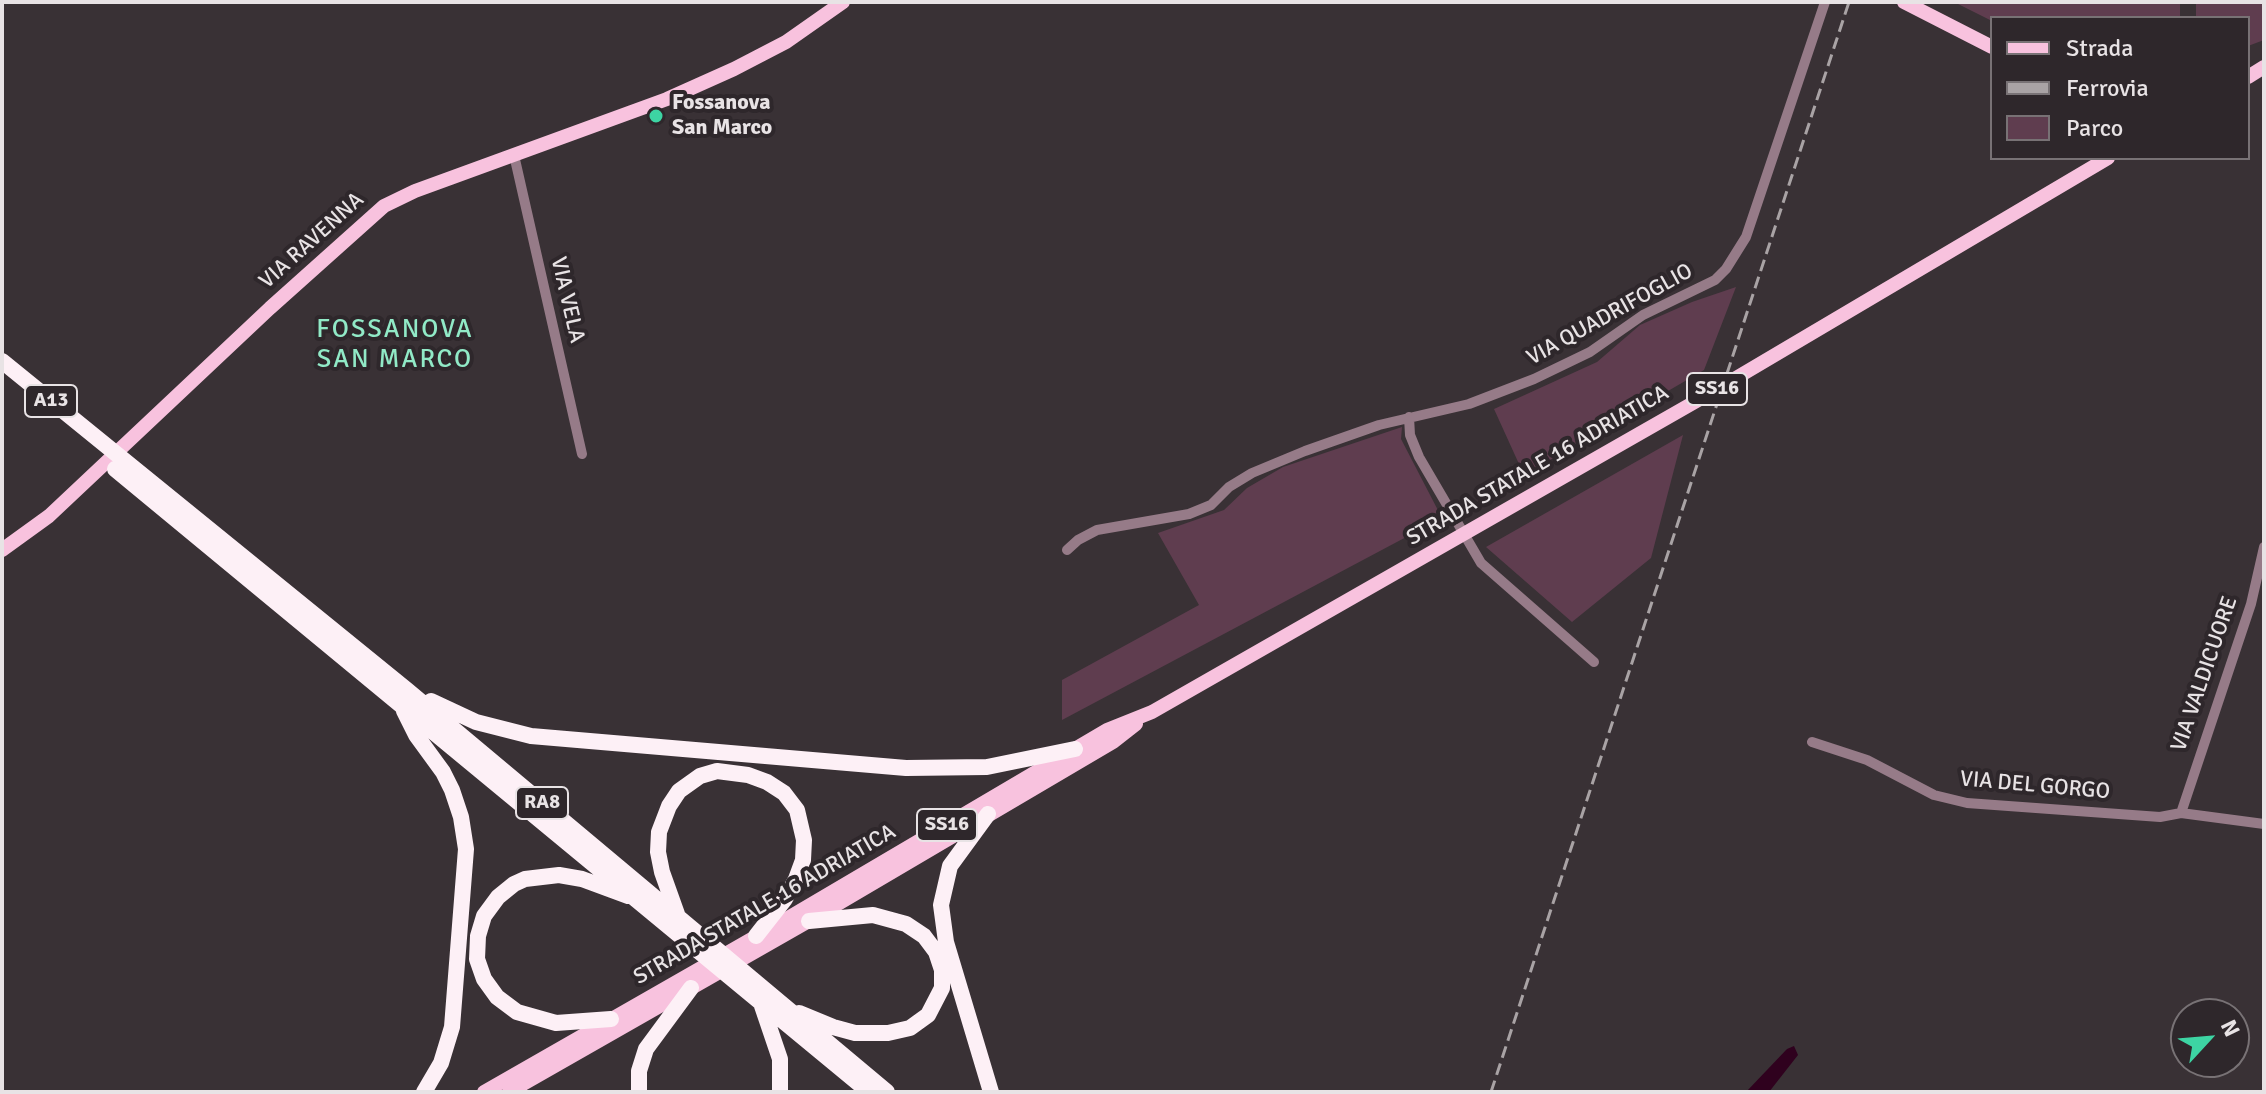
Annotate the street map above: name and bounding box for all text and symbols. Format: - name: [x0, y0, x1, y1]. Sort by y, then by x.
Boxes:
- legend: [1990, 16, 2250, 160]
- text: Strada: [2066, 33, 2133, 63]
- text: Ferrovia: [2066, 73, 2149, 103]
- place label: Fossanova San Marco: [672, 90, 772, 142]
- marker: Fossanova San Marco: [647, 107, 665, 125]
- text: Parco: [2066, 113, 2123, 143]
- street label: VIA RAVENNA: [254, 187, 370, 295]
- street label: VIA VELA: [544, 255, 590, 345]
- street label: VIA QUADRIFOGLIO: [1522, 258, 1698, 372]
- district label: FOSSANOVA SAN MARCO: [316, 314, 474, 376]
- road number: SS16: [1687, 373, 1747, 405]
- street label: STRADA STATALE 16 ADRIATICA: [1402, 380, 1674, 552]
- road number: A13: [25, 385, 77, 417]
- street label: VIA VALDICUORE: [2166, 593, 2244, 755]
- street label: VIA DEL GORGO: [1959, 766, 2111, 806]
- road number: RA8: [516, 787, 568, 819]
- road number: SS16: [917, 809, 977, 841]
- street label: STRADA STATALE 16 ADRIATICA: [629, 819, 901, 991]
- north arrow: [2170, 998, 2250, 1078]
- text: N: [2215, 1015, 2246, 1041]

